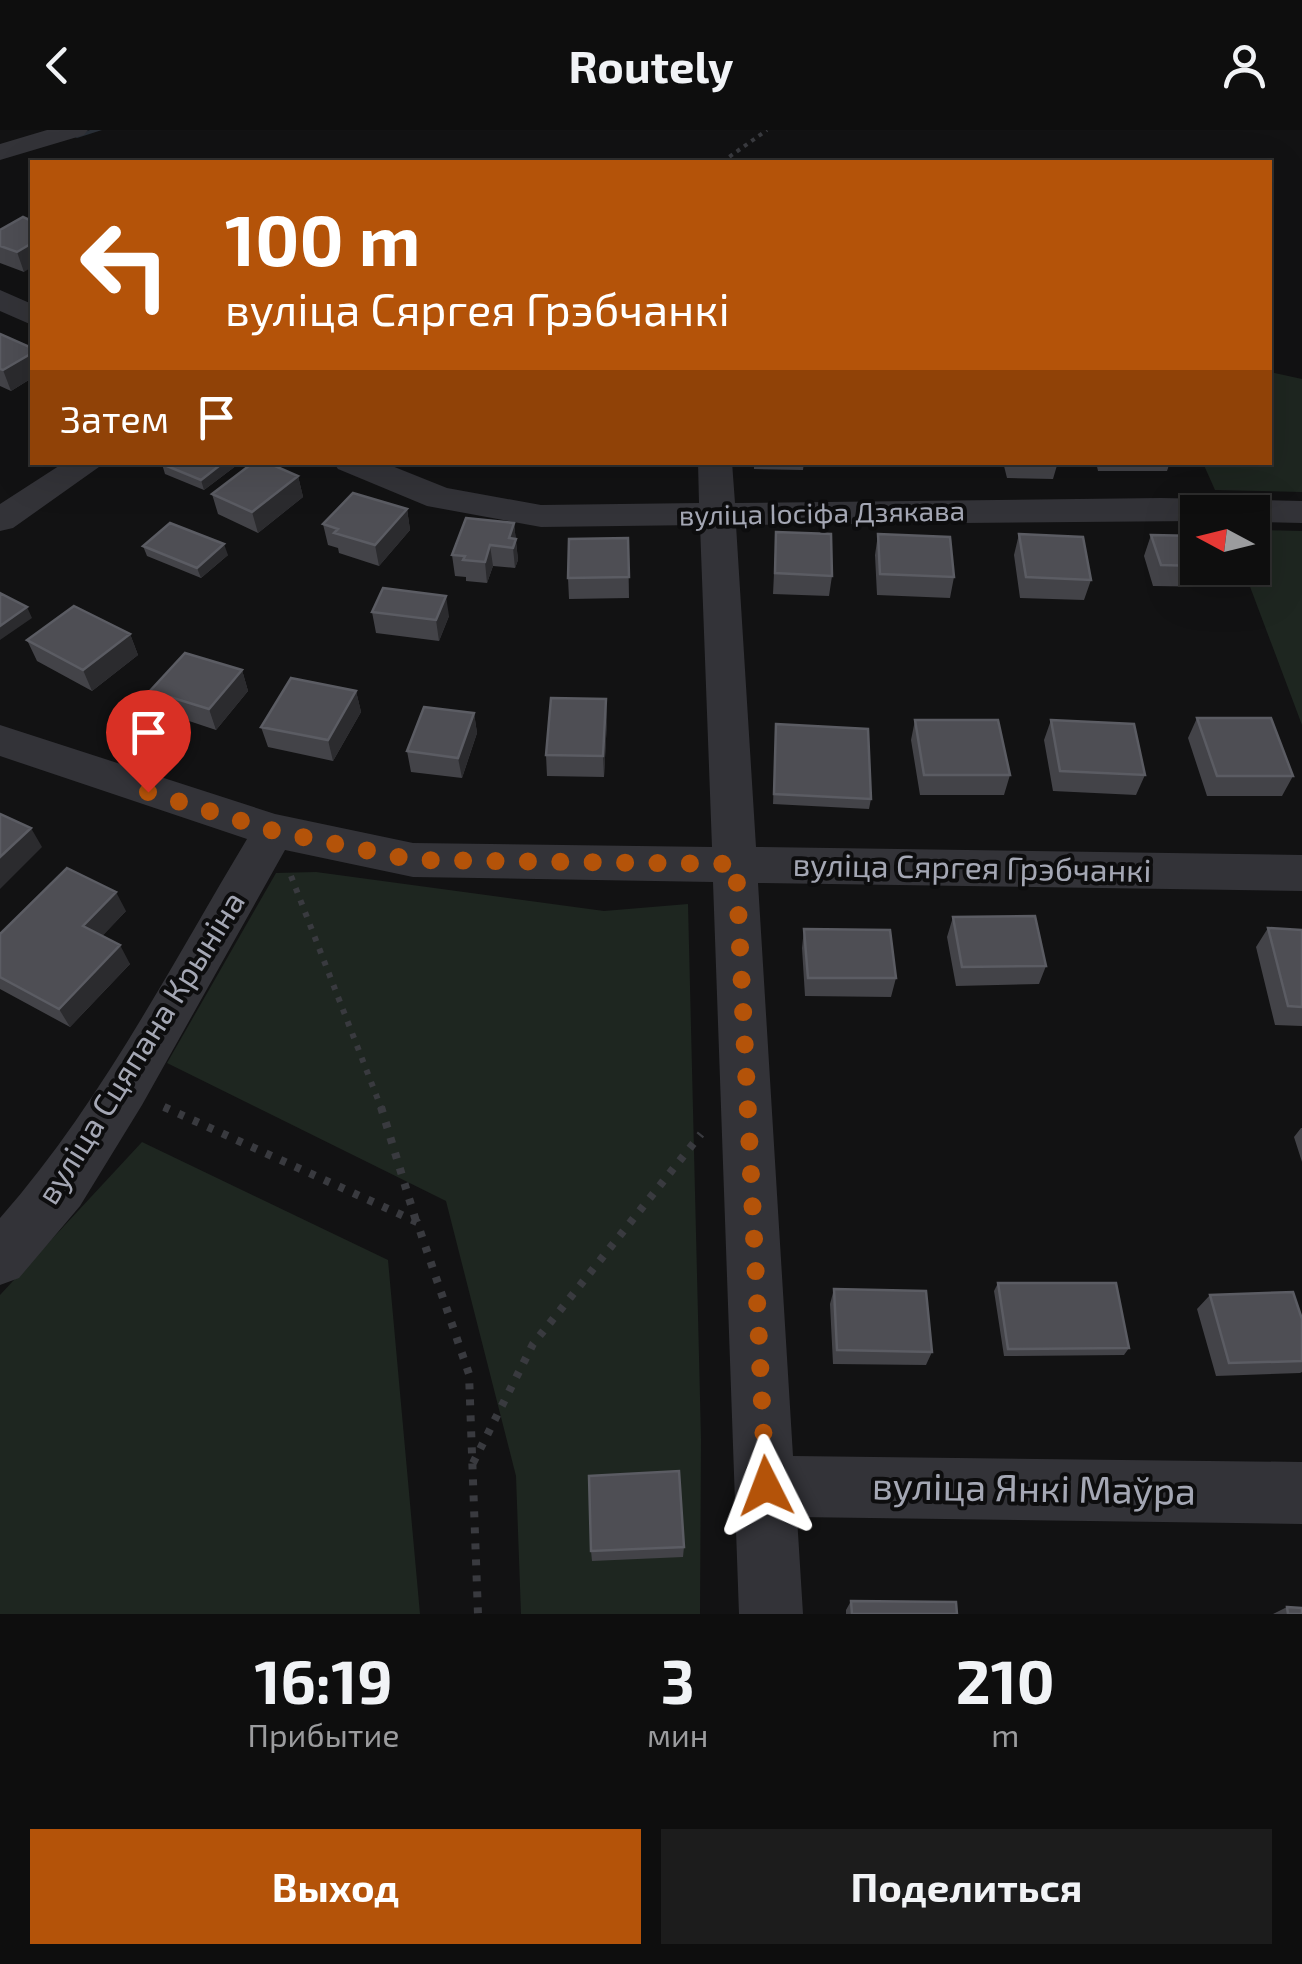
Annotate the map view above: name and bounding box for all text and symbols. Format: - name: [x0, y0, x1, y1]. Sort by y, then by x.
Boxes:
- icon: back: [30, 38, 85, 93]
- text: Routely: [568, 38, 734, 92]
- icon: person: [1217, 38, 1272, 93]
- text: 100 m: [225, 196, 420, 280]
- icon: left: [60, 200, 190, 330]
- text: вуліца Сяргея Грэбчанкі: [225, 281, 730, 335]
- icon: arrive: [189, 390, 244, 445]
- text: Затем: [60, 395, 169, 441]
- street label: вуліца Іосіфа Дзякава: [679, 493, 965, 531]
- north arrow: [1180, 495, 1270, 585]
- map controls: [1180, 495, 1270, 585]
- pin: [106, 690, 191, 793]
- icon: arrive: [121, 705, 176, 760]
- street label: вуліца Сяргея Грэбчанкі: [792, 844, 1152, 889]
- street label: вуліца Сцяпана Крыніна: [27, 884, 252, 1211]
- position arrow: [714, 1434, 818, 1538]
- street label: вуліца Янкі Маўра: [872, 1461, 1196, 1513]
- text: 16:19: [254, 1644, 393, 1716]
- text: 3: [661, 1644, 695, 1716]
- text: 210: [956, 1644, 1055, 1716]
- text: Прибытие: [247, 1715, 400, 1753]
- text: мин: [647, 1715, 708, 1753]
- text: m: [991, 1715, 1019, 1753]
- button: Выход: [30, 1829, 641, 1944]
- button: Поделиться: [661, 1829, 1272, 1944]

